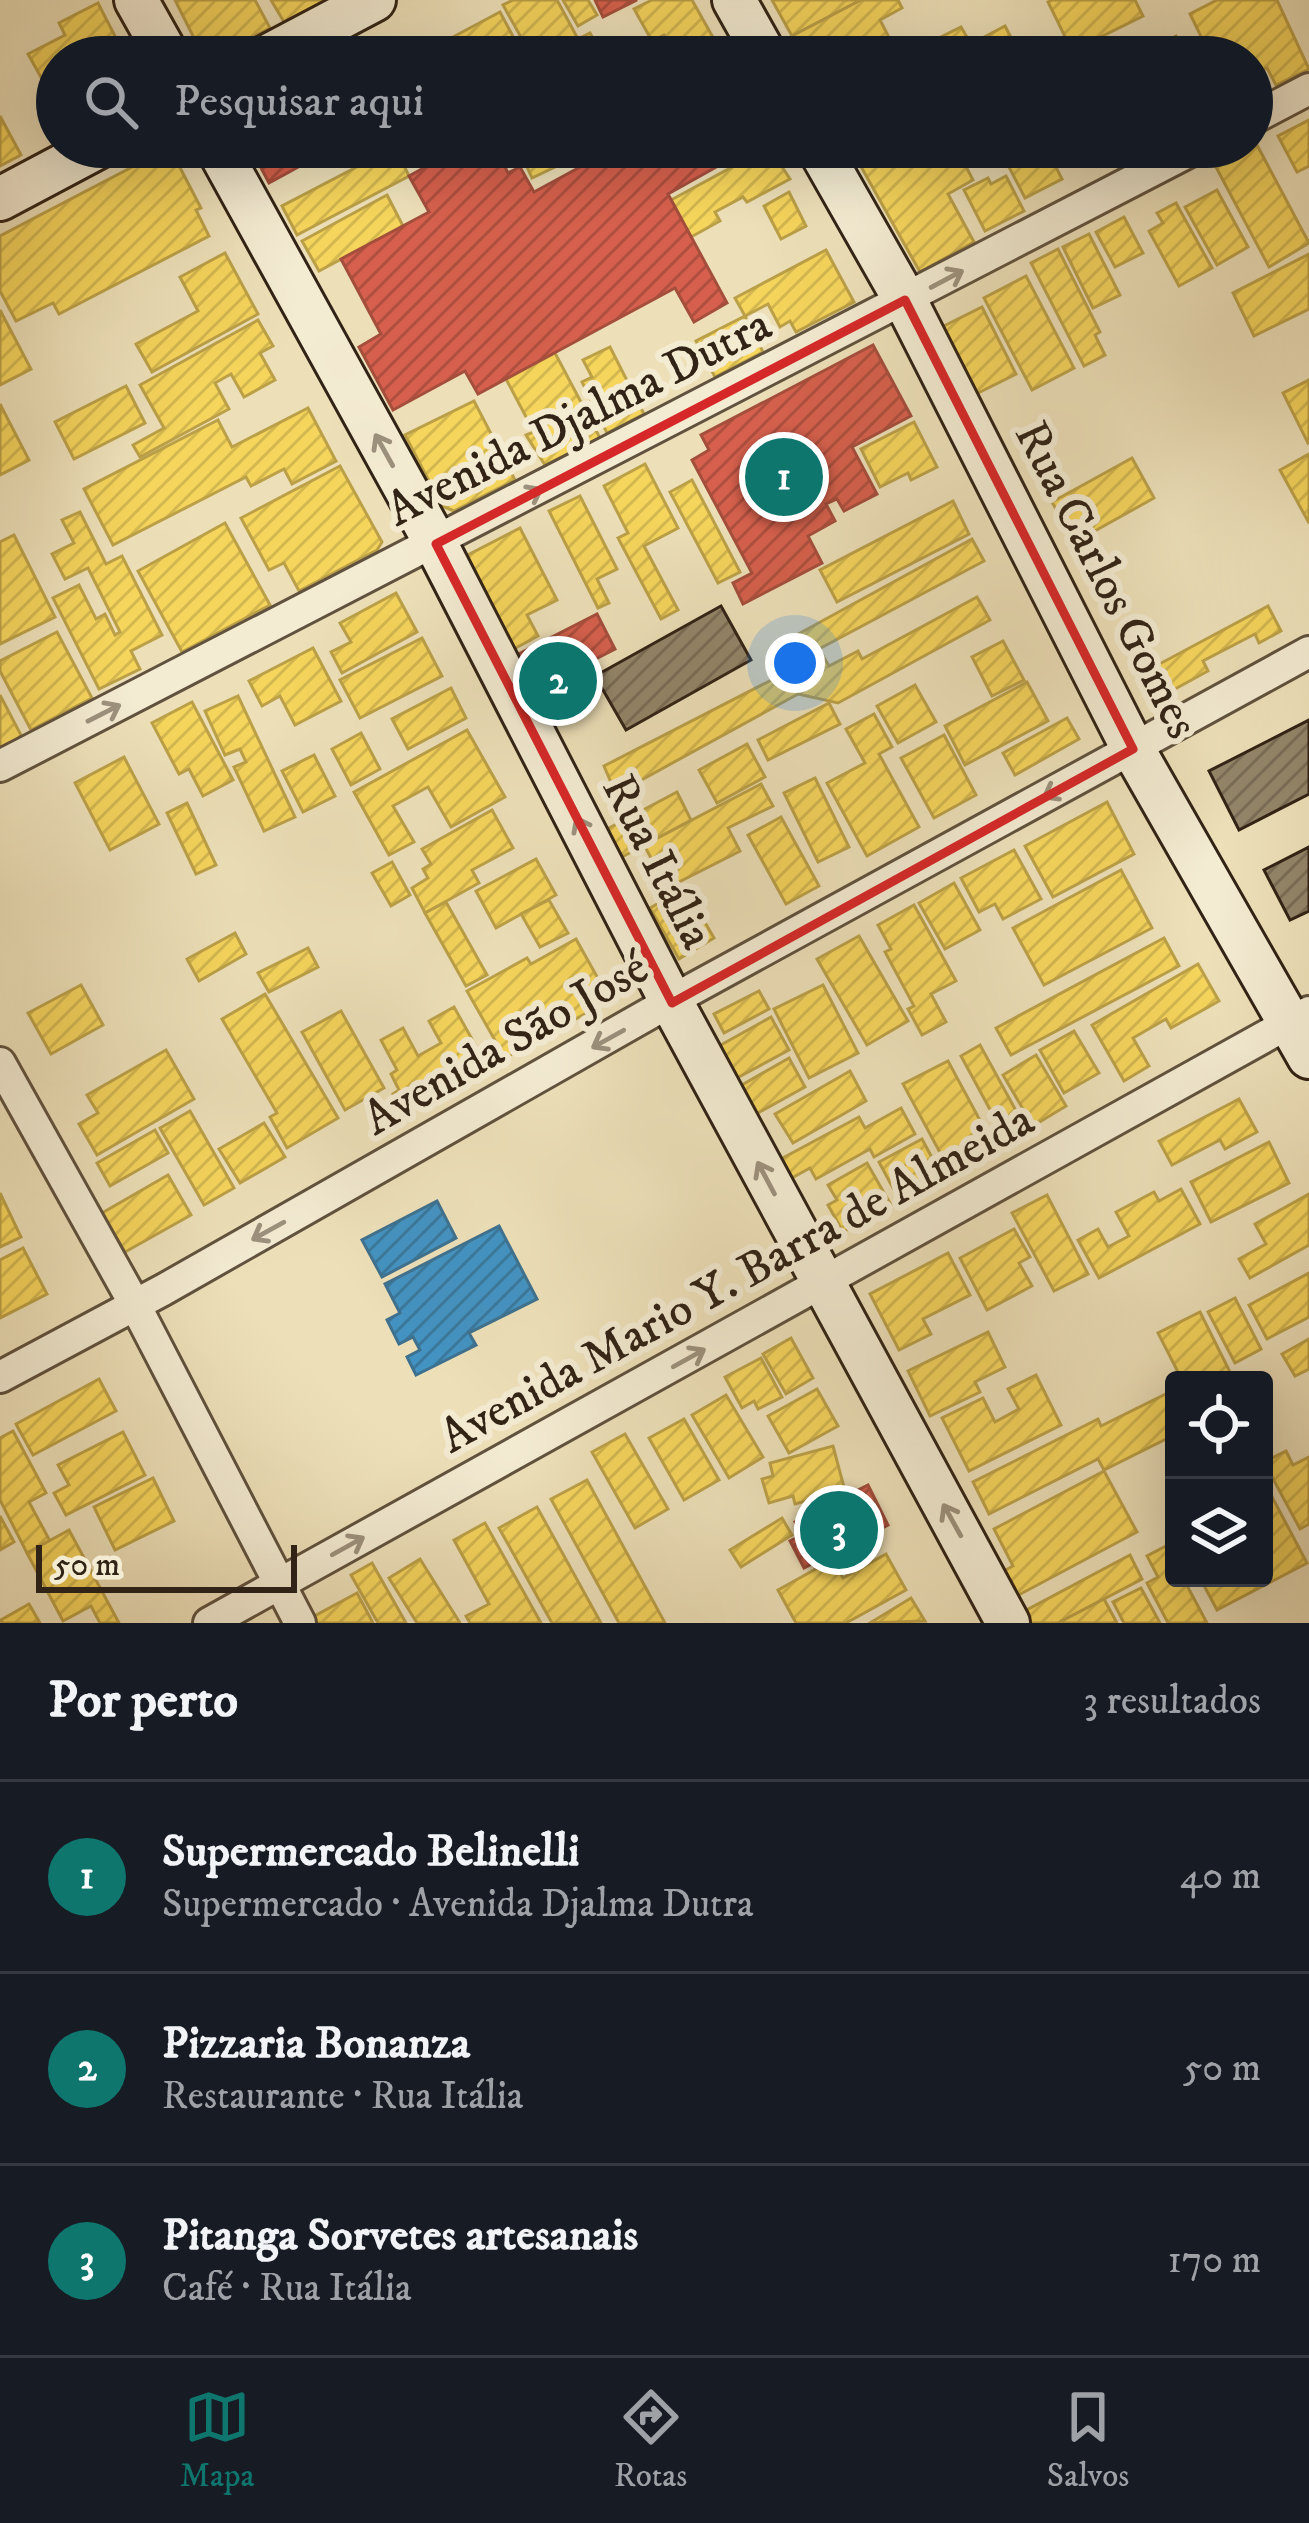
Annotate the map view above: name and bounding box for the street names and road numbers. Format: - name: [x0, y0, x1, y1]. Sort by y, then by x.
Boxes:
- street label: Avenida Djalma Dutra: [376, 295, 782, 541]
- street label: Rua Carlos Gomes: [1000, 411, 1212, 749]
- street label: Rua Itália: [588, 765, 727, 960]
- street label: Avenida São José: [353, 938, 659, 1150]
- street label: Avenida Mario Y. Barra de Almeida: [429, 1090, 1045, 1468]

